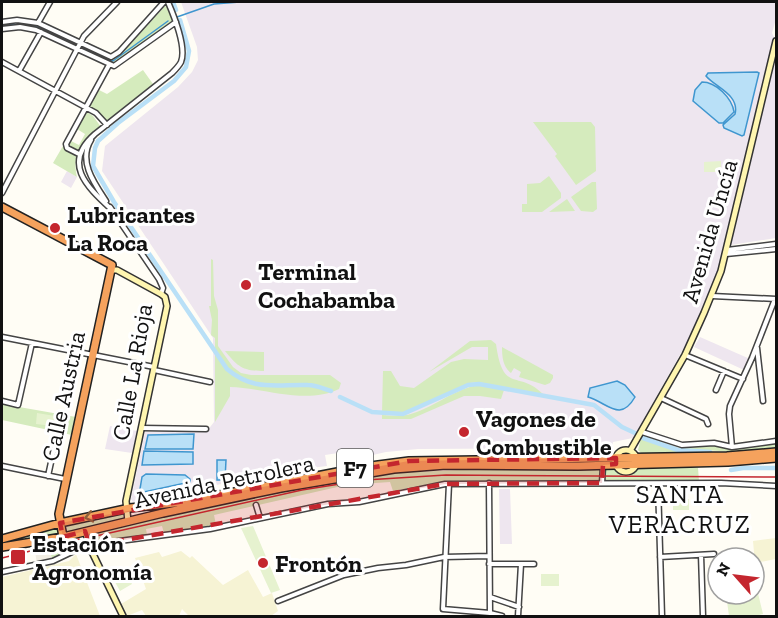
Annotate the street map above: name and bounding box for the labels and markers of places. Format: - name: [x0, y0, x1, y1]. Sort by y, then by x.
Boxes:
- place label: Lubricantes La Roca: [67, 200, 195, 257]
- marker: Lubricantes La Roca: [48, 221, 62, 235]
- place label: Terminal Cochabamba: [258, 257, 395, 314]
- marker: Terminal Cochabamba: [239, 278, 253, 292]
- place label: Vagones de Combustible: [476, 404, 612, 461]
- marker: Vagones de Combustible: [457, 425, 471, 439]
- place label: Estación Agronomía: [32, 529, 152, 586]
- marker: Estación Agronomía: [9, 548, 27, 566]
- place label: Frontón: [275, 549, 362, 578]
- marker: Frontón: [256, 556, 270, 570]

